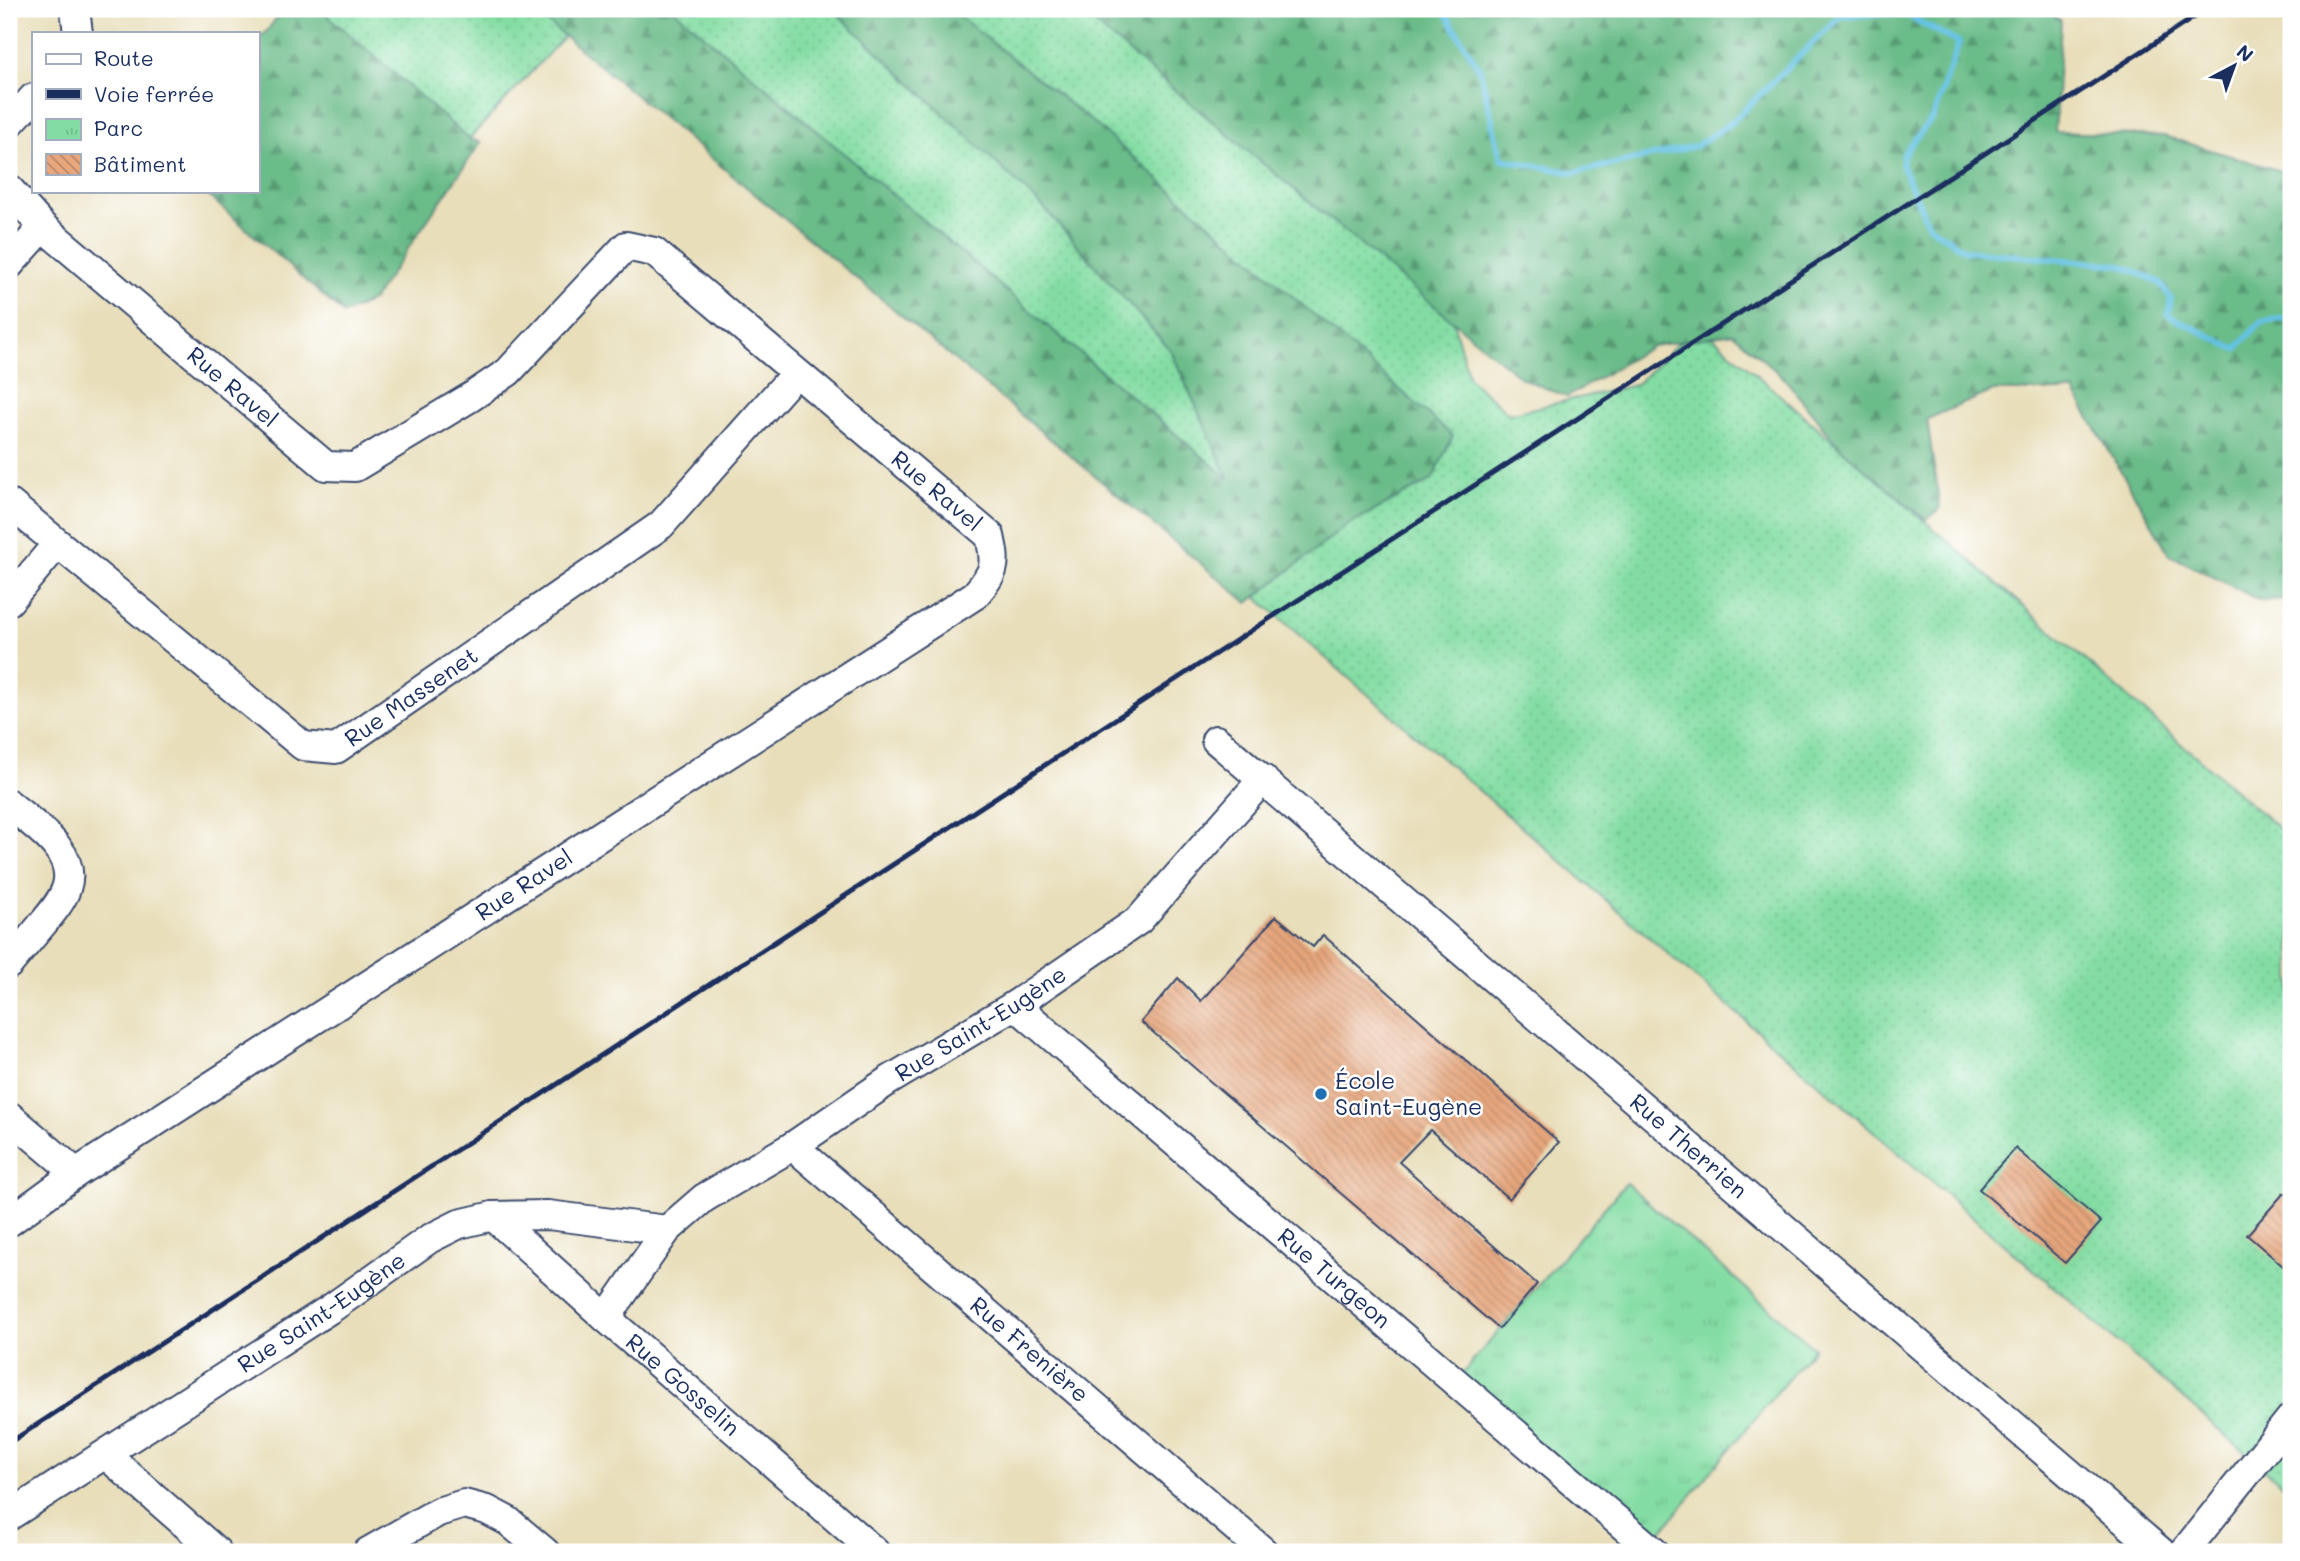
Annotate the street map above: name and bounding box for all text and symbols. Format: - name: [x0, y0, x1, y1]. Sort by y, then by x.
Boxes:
- legend: [32, 32, 259, 192]
- north arrow: [2198, 32, 2268, 102]
- text: N: [2232, 39, 2259, 67]
- text: Route: [94, 44, 154, 71]
- text: Voie ferrée: [94, 80, 214, 107]
- text: Parc: [94, 114, 143, 141]
- text: Bâtiment: [94, 150, 186, 177]
- street label: Rue Ravel: [181, 339, 285, 433]
- street label: Rue Ravel: [886, 443, 989, 537]
- street label: Rue Massenet: [338, 640, 483, 753]
- street label: Rue Ravel: [469, 842, 578, 927]
- street label: Rue Saint-Eugène: [889, 958, 1072, 1088]
- place label: École Saint-Eugène: [1335, 1065, 1482, 1121]
- marker: École Saint-Eugène: [1313, 1086, 1329, 1102]
- street label: Rue Therrien: [1624, 1086, 1754, 1204]
- street label: Rue Turgeon: [1272, 1220, 1398, 1334]
- street label: Rue Saint-Eugène: [231, 1244, 411, 1379]
- street label: Rue Frenière: [964, 1289, 1096, 1408]
- street label: Rue Gosselin: [620, 1326, 747, 1442]

